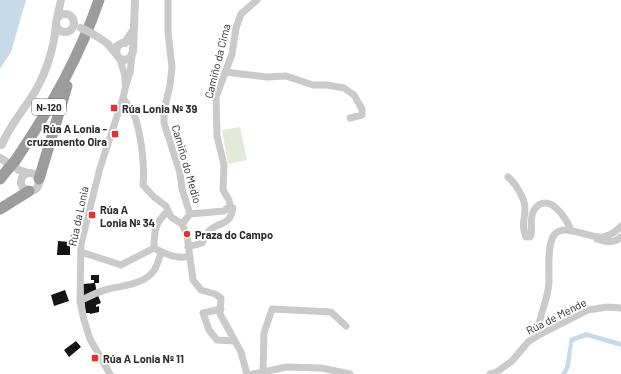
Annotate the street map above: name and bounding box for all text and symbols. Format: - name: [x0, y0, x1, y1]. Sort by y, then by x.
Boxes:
- street label: Camiño da Cima: [201, 22, 233, 100]
- road number: N-120: [32, 99, 66, 115]
- place label: Rúa Lonia Nº 39: [122, 102, 197, 115]
- marker: Rúa Lonia Nº 39: [109, 103, 119, 113]
- place label: Rúa A Lonia - cruzamento Oira: [27, 122, 107, 148]
- street label: Camiño do Medio: [170, 123, 204, 205]
- marker: Rúa A Lonia - cruzamento Oira: [110, 129, 120, 139]
- street label: Rúa da Lonia: [65, 185, 91, 247]
- place label: Rúa A Lonia Nº 34: [100, 203, 156, 229]
- marker: Rúa A Lonia Nº 34: [87, 210, 97, 220]
- place label: Praza do Campo: [195, 228, 273, 241]
- marker: Praza do Campo: [182, 229, 192, 239]
- street label: Rúa de Mende: [524, 295, 588, 337]
- place label: Rúa A Lonia Nº 11: [103, 352, 184, 365]
- marker: Rúa A Lonia Nº 11: [90, 353, 100, 363]

